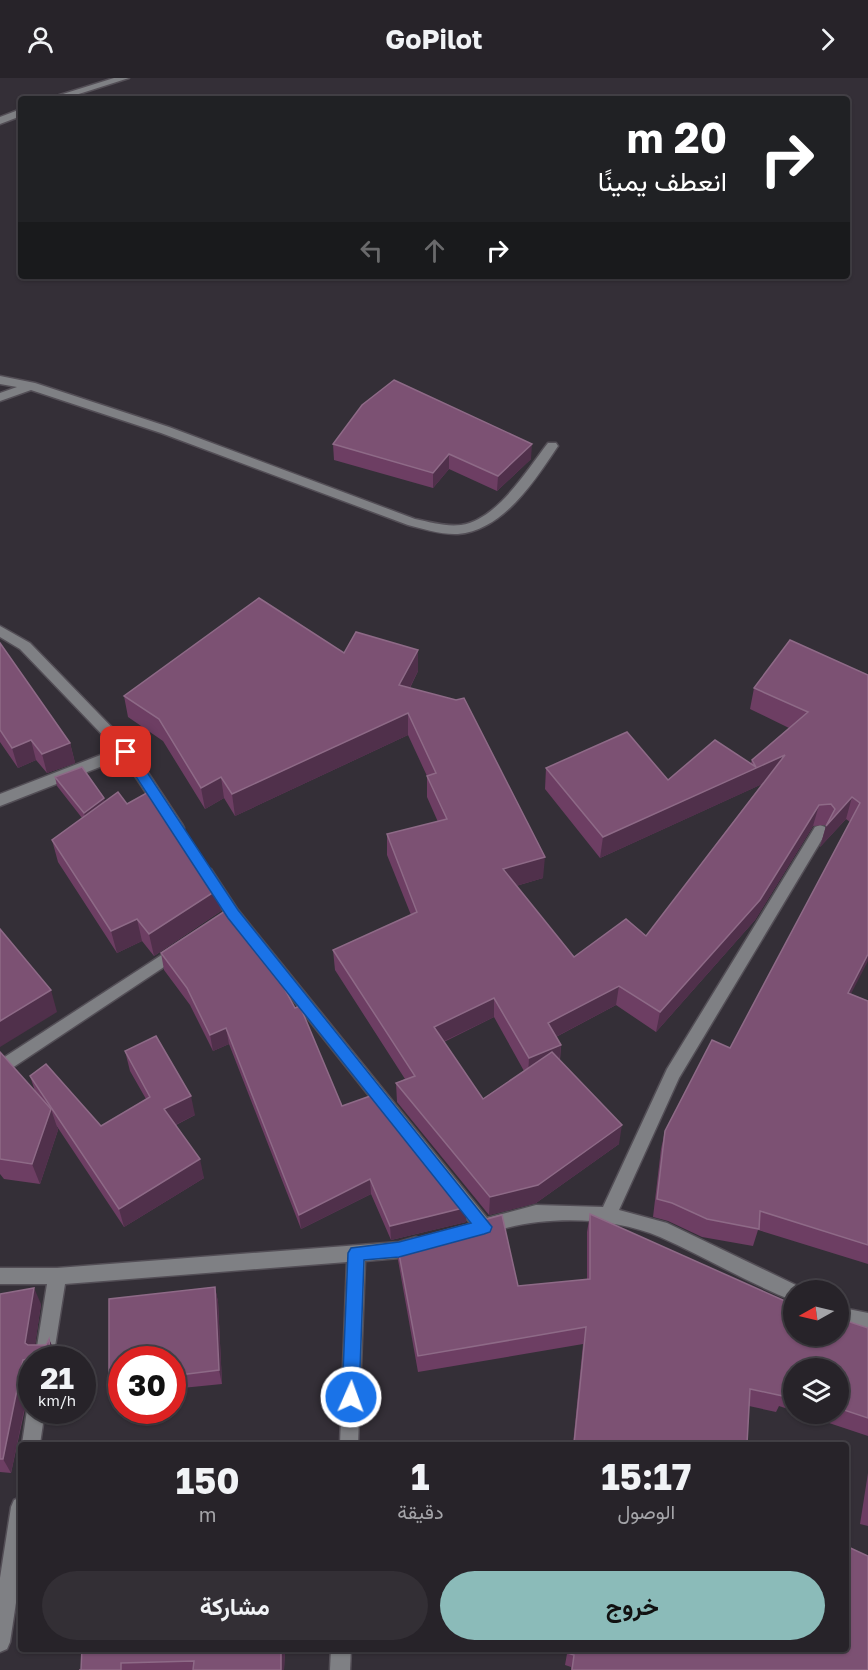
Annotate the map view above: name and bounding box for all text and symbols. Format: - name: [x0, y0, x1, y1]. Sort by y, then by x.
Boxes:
- icon: person: [24, 23, 57, 56]
- text: GoPilot: [385, 23, 483, 55]
- icon: forward: [811, 23, 844, 56]
- text: 20 m: [627, 112, 727, 162]
- icon: right: [748, 120, 826, 198]
- text: انعطف يمينًا: [598, 165, 727, 197]
- icon: left: [355, 234, 388, 267]
- icon: ahead: [418, 234, 451, 267]
- icon: right: [481, 234, 514, 267]
- pin: [100, 726, 151, 777]
- icon: arrive: [109, 735, 142, 768]
- north arrow: [783, 1280, 849, 1346]
- map controls: [783, 1280, 849, 1424]
- speed limit sign: 30: [108, 1346, 186, 1424]
- button: layers: [783, 1358, 849, 1424]
- text: 21: [40, 1360, 74, 1396]
- position arrow: [319, 1365, 383, 1429]
- text: km/h: [38, 1391, 76, 1409]
- text: 1: [411, 1455, 430, 1498]
- text: 15:17: [601, 1455, 691, 1498]
- text: 150: [176, 1459, 240, 1502]
- text: دقيقة: [397, 1499, 444, 1523]
- text: الوصول: [617, 1499, 675, 1523]
- text: m: [199, 1502, 216, 1526]
- button: مشاركة: [42, 1571, 428, 1640]
- button: خروج: [440, 1571, 825, 1640]

